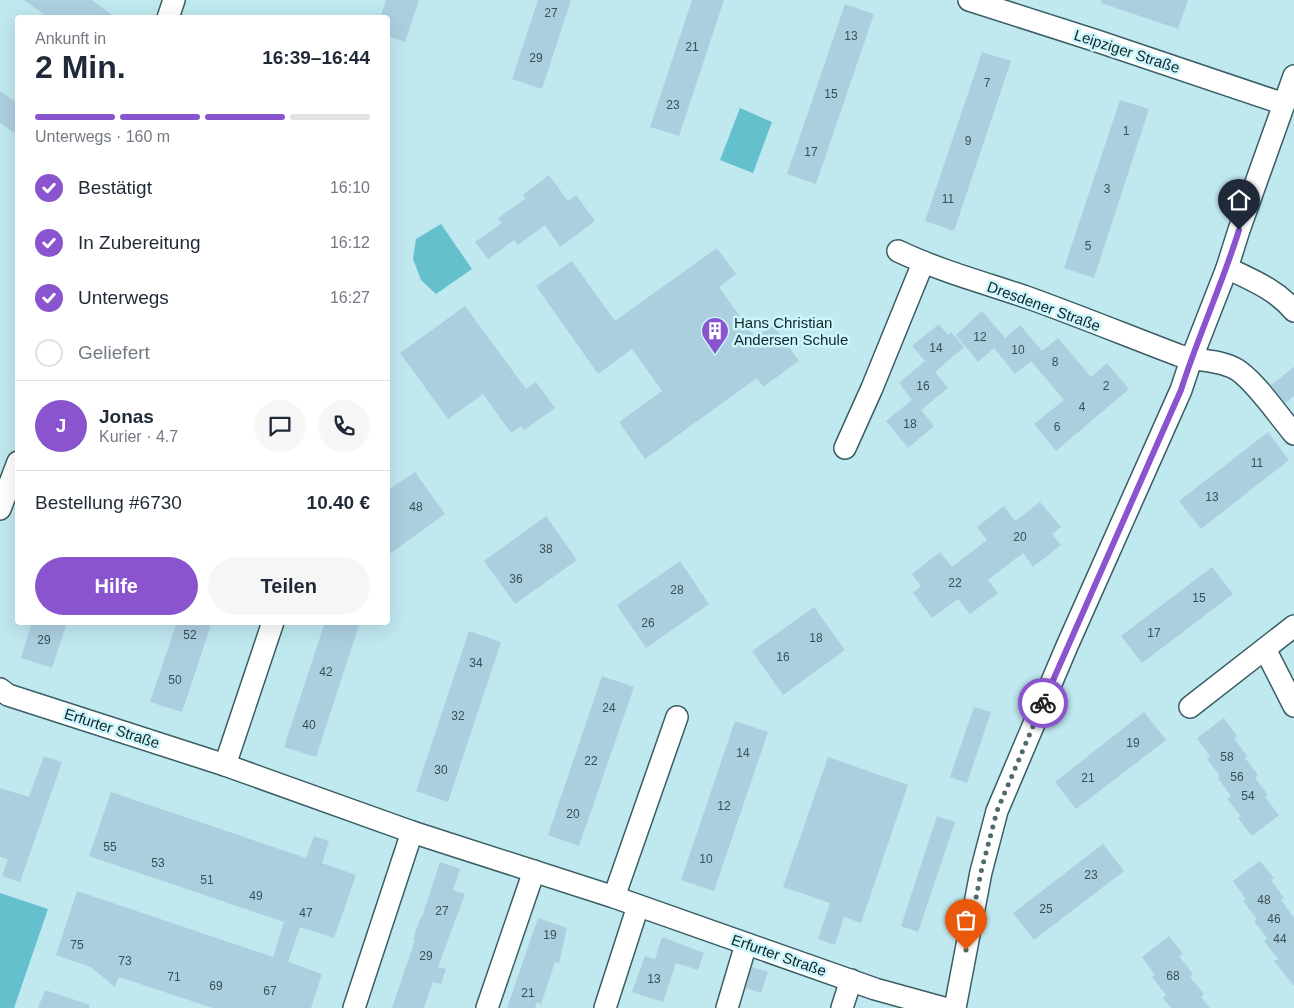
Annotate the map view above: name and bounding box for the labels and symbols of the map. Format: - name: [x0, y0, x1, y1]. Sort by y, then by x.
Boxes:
- house number: 27: [544, 6, 558, 20]
- street label: Leipziger Straße: [1072, 26, 1182, 76]
- house number: 13: [844, 29, 858, 43]
- house number: 21: [685, 40, 699, 54]
- house number: 29: [529, 51, 543, 65]
- house number: 7: [984, 76, 991, 90]
- house number: 15: [824, 87, 838, 101]
- house number: 23: [666, 98, 680, 112]
- house number: 1: [1123, 124, 1130, 138]
- house number: 9: [965, 134, 972, 148]
- house number: 17: [804, 145, 818, 159]
- pin: [1218, 179, 1260, 230]
- house number: 3: [1104, 182, 1111, 196]
- house number: 11: [942, 192, 955, 206]
- house number: 5: [1085, 239, 1092, 253]
- street label: Dresdener Straße: [985, 278, 1103, 334]
- place label: Hans Christian Andersen Schule: [734, 314, 848, 348]
- building icon: Hans Christian Andersen Schule: [700, 316, 730, 355]
- house number: 12: [973, 330, 987, 344]
- house number: 14: [929, 341, 943, 355]
- house number: 10: [1011, 343, 1025, 357]
- house number: 8: [1052, 355, 1059, 369]
- house number: 16: [916, 379, 930, 393]
- house number: 2: [1103, 379, 1110, 393]
- house number: 4: [1079, 400, 1086, 414]
- house number: 18: [903, 417, 917, 431]
- house number: 6: [1054, 420, 1061, 434]
- house number: 11: [1251, 456, 1264, 470]
- house number: 13: [1205, 490, 1219, 504]
- house number: 48: [409, 500, 423, 514]
- house number: 20: [1013, 530, 1027, 544]
- house number: 38: [539, 542, 553, 556]
- house number: 36: [509, 572, 523, 586]
- house number: 22: [948, 576, 962, 590]
- house number: 28: [670, 583, 684, 597]
- house number: 15: [1192, 591, 1206, 605]
- house number: 26: [641, 616, 655, 630]
- house number: 17: [1147, 626, 1161, 640]
- house number: 52: [183, 628, 197, 642]
- house number: 18: [809, 631, 823, 645]
- house number: 29: [37, 633, 51, 647]
- house number: 16: [776, 650, 790, 664]
- house number: 34: [469, 656, 483, 670]
- house number: 42: [319, 665, 333, 679]
- house number: 50: [168, 673, 182, 687]
- courier: [1018, 678, 1068, 728]
- house number: 24: [602, 701, 616, 715]
- street label: Erfurter Straße: [62, 705, 162, 751]
- house number: 32: [451, 709, 465, 723]
- house number: 40: [302, 718, 316, 732]
- house number: 19: [1126, 736, 1140, 750]
- house number: 14: [736, 746, 750, 760]
- house number: 58: [1220, 750, 1234, 764]
- house number: 22: [584, 754, 598, 768]
- house number: 30: [434, 763, 448, 777]
- house number: 56: [1230, 770, 1244, 784]
- house number: 21: [1081, 771, 1095, 785]
- house number: 54: [1241, 789, 1255, 803]
- house number: 12: [717, 799, 731, 813]
- house number: 20: [566, 807, 580, 821]
- house number: 55: [103, 840, 117, 854]
- house number: 10: [699, 852, 713, 866]
- house number: 53: [151, 856, 165, 870]
- house number: 23: [1084, 868, 1098, 882]
- house number: 51: [200, 873, 214, 887]
- house number: 49: [249, 889, 263, 903]
- house number: 48: [1257, 893, 1271, 907]
- pin: [945, 899, 987, 950]
- house number: 25: [1039, 902, 1053, 916]
- house number: 27: [435, 904, 449, 918]
- house number: 47: [299, 906, 313, 920]
- house number: 46: [1267, 912, 1281, 926]
- house number: 19: [543, 928, 557, 942]
- street label: Erfurter Straße: [729, 931, 829, 979]
- house number: 44: [1273, 932, 1287, 946]
- house number: 75: [70, 938, 84, 952]
- house number: 29: [419, 949, 433, 963]
- house number: 73: [118, 954, 132, 968]
- house number: 68: [1166, 969, 1180, 983]
- house number: 71: [167, 970, 181, 984]
- house number: 13: [647, 972, 661, 986]
- house number: 69: [209, 979, 223, 993]
- house number: 67: [263, 984, 277, 998]
- house number: 21: [521, 986, 535, 1000]

